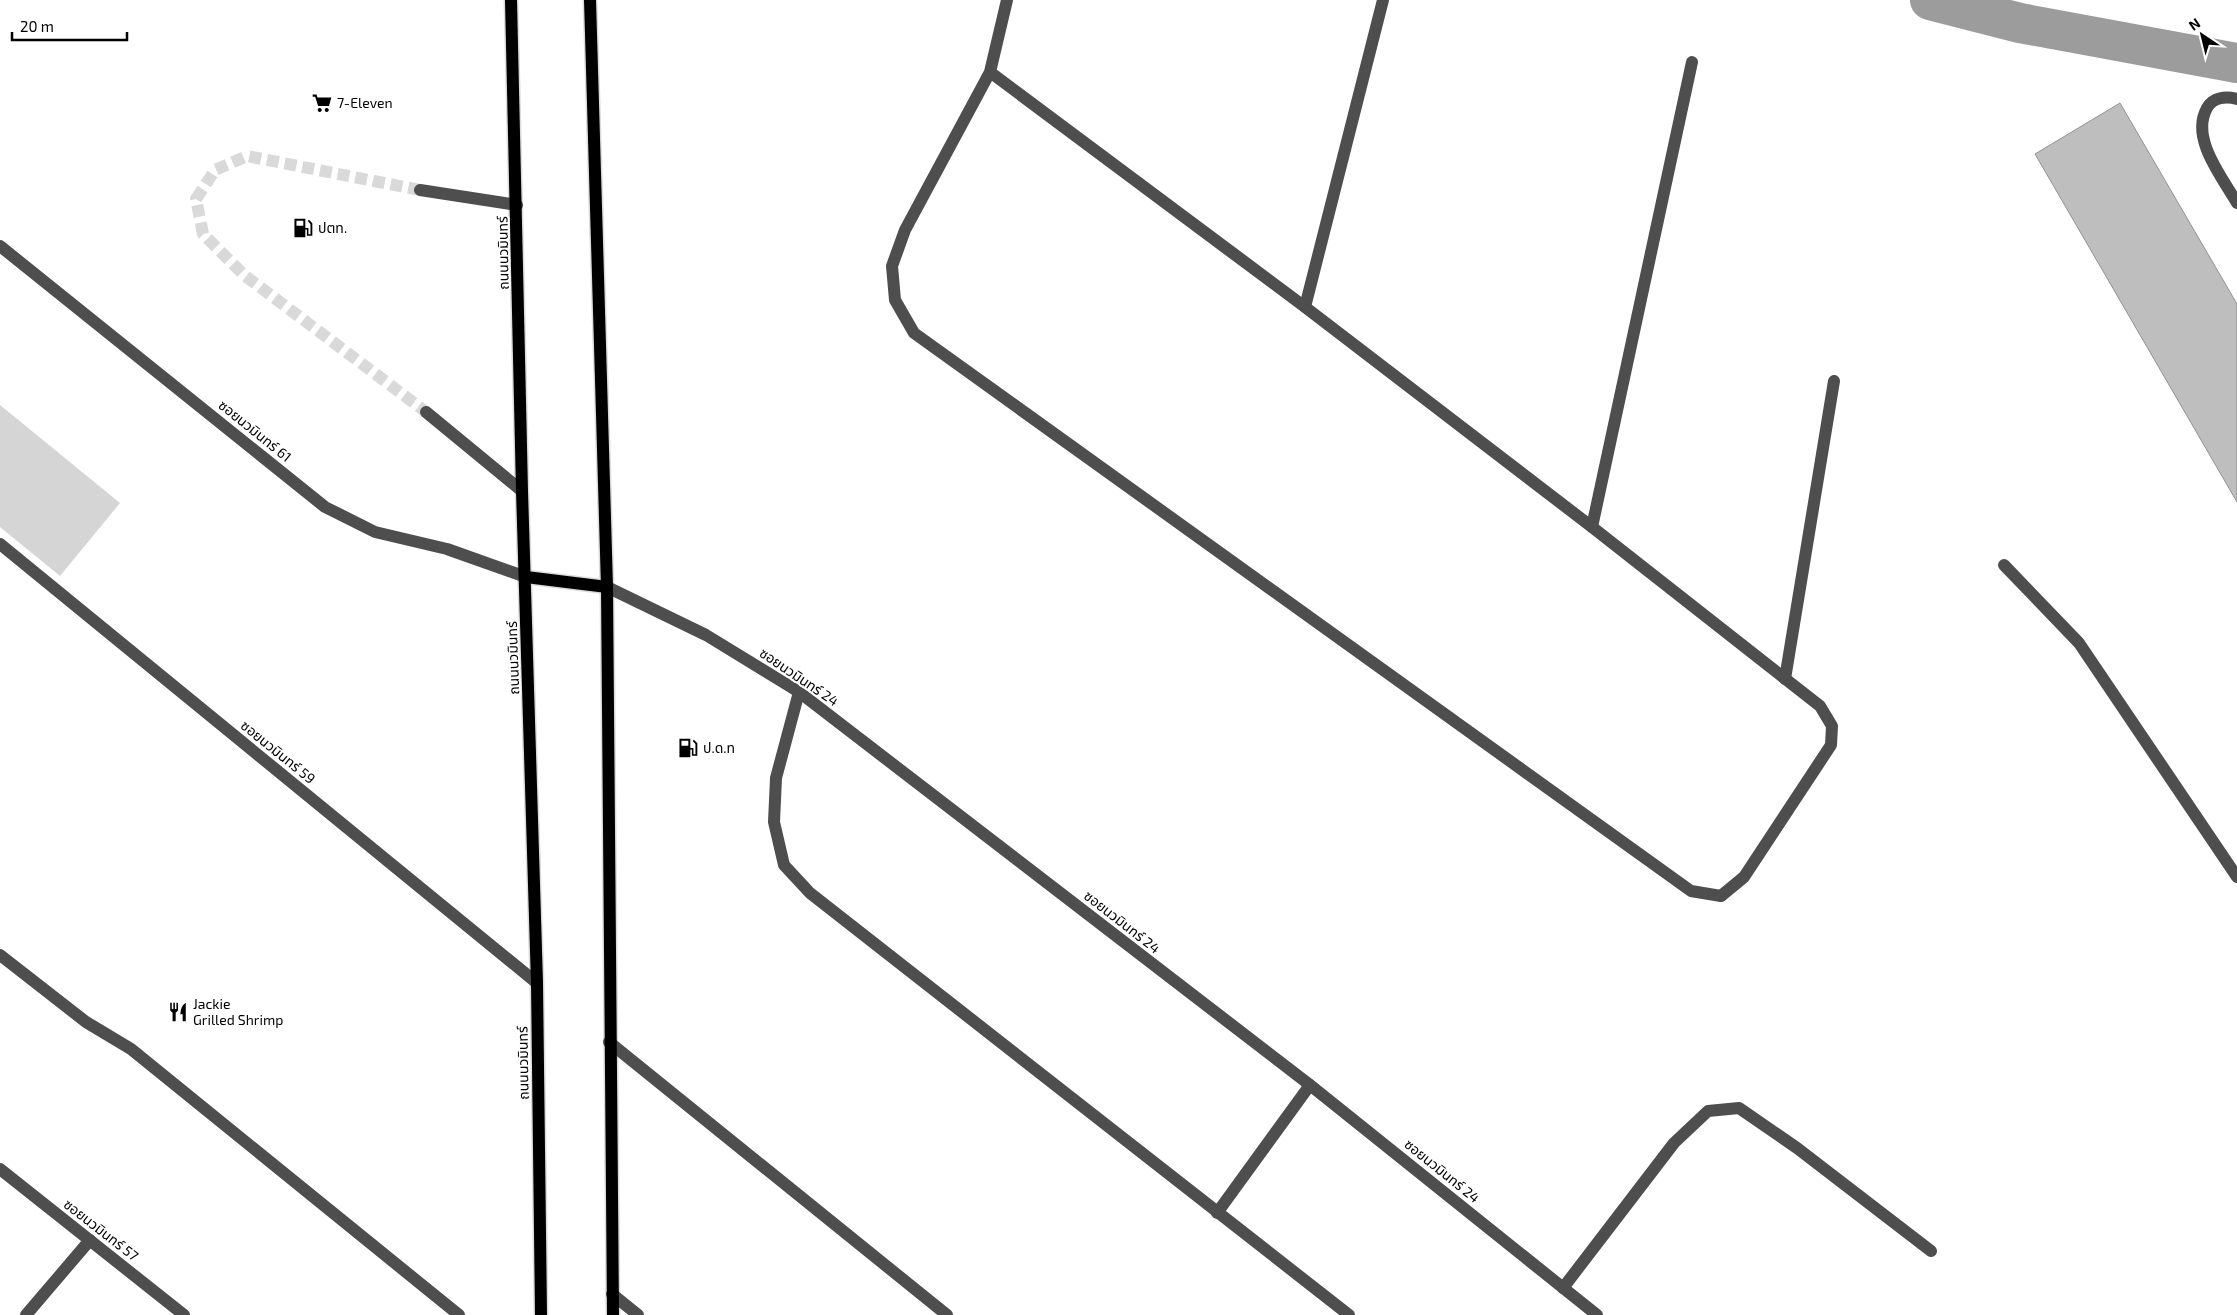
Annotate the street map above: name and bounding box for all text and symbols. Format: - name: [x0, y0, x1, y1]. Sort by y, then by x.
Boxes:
- scale bar: [12, 10, 128, 42]
- north arrow: [2177, 10, 2227, 60]
- text: N: [2185, 14, 2203, 34]
- text: 20 m: [20, 17, 54, 35]
- supermarket icon: 7-Eleven: [311, 92, 333, 114]
- place label: 7-Eleven: [337, 94, 393, 111]
- street label: ถนนนวมินทร์: [493, 215, 512, 290]
- fuel station icon: ปตท.: [292, 217, 314, 239]
- place label: ปตท.: [318, 219, 347, 236]
- street label: ซอยนวมินทร์ 61: [215, 396, 295, 465]
- street label: ถนนนวมินทร์: [503, 620, 522, 695]
- street label: ซอยนวมินทร์ 24: [756, 644, 842, 709]
- street label: ซอยนวมินทร์ 59: [238, 716, 319, 787]
- fuel station icon: ป.ด.ท: [677, 737, 699, 759]
- place label: ป.ด.ท: [703, 739, 735, 756]
- street label: ซอยนวมินทร์ 24: [1081, 887, 1164, 957]
- place label: Jackie Grilled Shrimp: [193, 995, 283, 1028]
- restaurant icon: Jackie Grilled Shrimp: [167, 1001, 189, 1023]
- street label: ถนนนวมินทร์: [513, 1025, 532, 1100]
- street label: ซอยนวมินทร์ 24: [1401, 1135, 1483, 1206]
- street label: ซอยนวมินทร์ 57: [61, 1195, 142, 1264]

